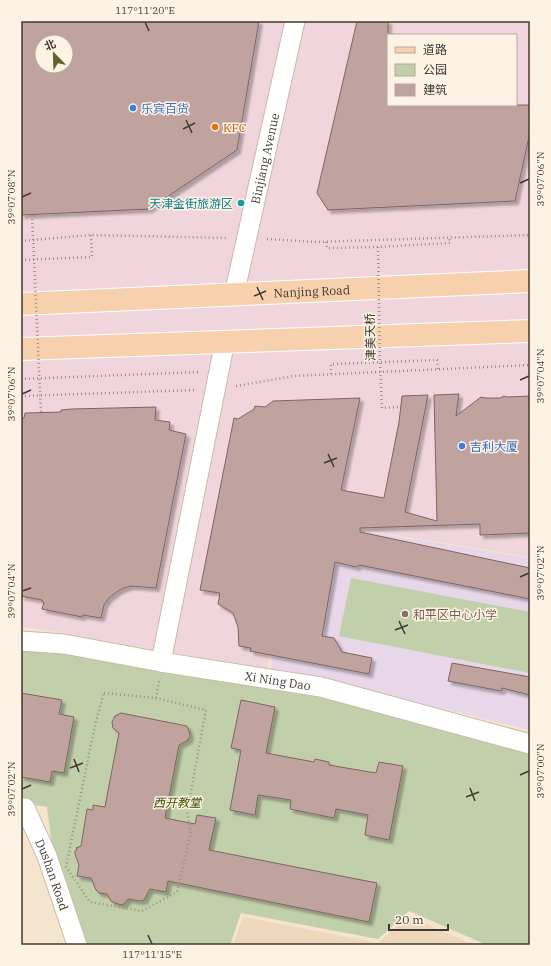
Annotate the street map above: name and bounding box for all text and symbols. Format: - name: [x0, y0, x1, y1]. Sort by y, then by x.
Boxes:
- text: 117°11'20"E: [115, 4, 175, 17]
- north arrow: [34, 34, 74, 74]
- legend: [387, 34, 517, 106]
- text: 北: [42, 36, 58, 53]
- text: 道路: [423, 42, 447, 57]
- text: 公园: [423, 62, 447, 77]
- text: 建筑: [423, 82, 447, 97]
- place label: 乐宾百货: [141, 101, 189, 116]
- marker: 乐宾百货: [128, 103, 138, 113]
- street label: Binjiang Avenue: [247, 111, 282, 205]
- place label: KFC: [223, 120, 247, 135]
- marker: KFC: [210, 122, 220, 132]
- text: 39°07'06"N: [534, 151, 547, 207]
- text: 39°07'08"N: [5, 169, 18, 225]
- place label: 天津金街旅游区: [149, 196, 233, 211]
- marker: 天津金街旅游区: [236, 198, 246, 208]
- street label: Nanjing Road: [273, 282, 350, 300]
- street label: 津美天桥: [362, 313, 378, 361]
- text: 39°07'04"N: [534, 348, 547, 404]
- text: 39°07'06"N: [5, 366, 18, 422]
- place label: 吉利大厦: [470, 439, 518, 454]
- marker: 吉利大厦: [457, 441, 467, 451]
- text: 39°07'02"N: [534, 545, 547, 601]
- text: 39°07'04"N: [5, 563, 18, 619]
- place label: 和平区中心小学: [413, 607, 497, 622]
- marker: 和平区中心小学: [400, 609, 410, 619]
- street label: Xi Ning Dao: [244, 668, 312, 693]
- text: 39°07'00"N: [534, 743, 547, 799]
- text: 39°07'02"N: [5, 761, 18, 817]
- park label: 西开教堂: [153, 795, 203, 810]
- street label: Dushan Road: [33, 836, 72, 912]
- scale bar: [389, 906, 448, 932]
- text: 20 m: [395, 912, 424, 927]
- text: 117°11'15"E: [122, 948, 182, 961]

